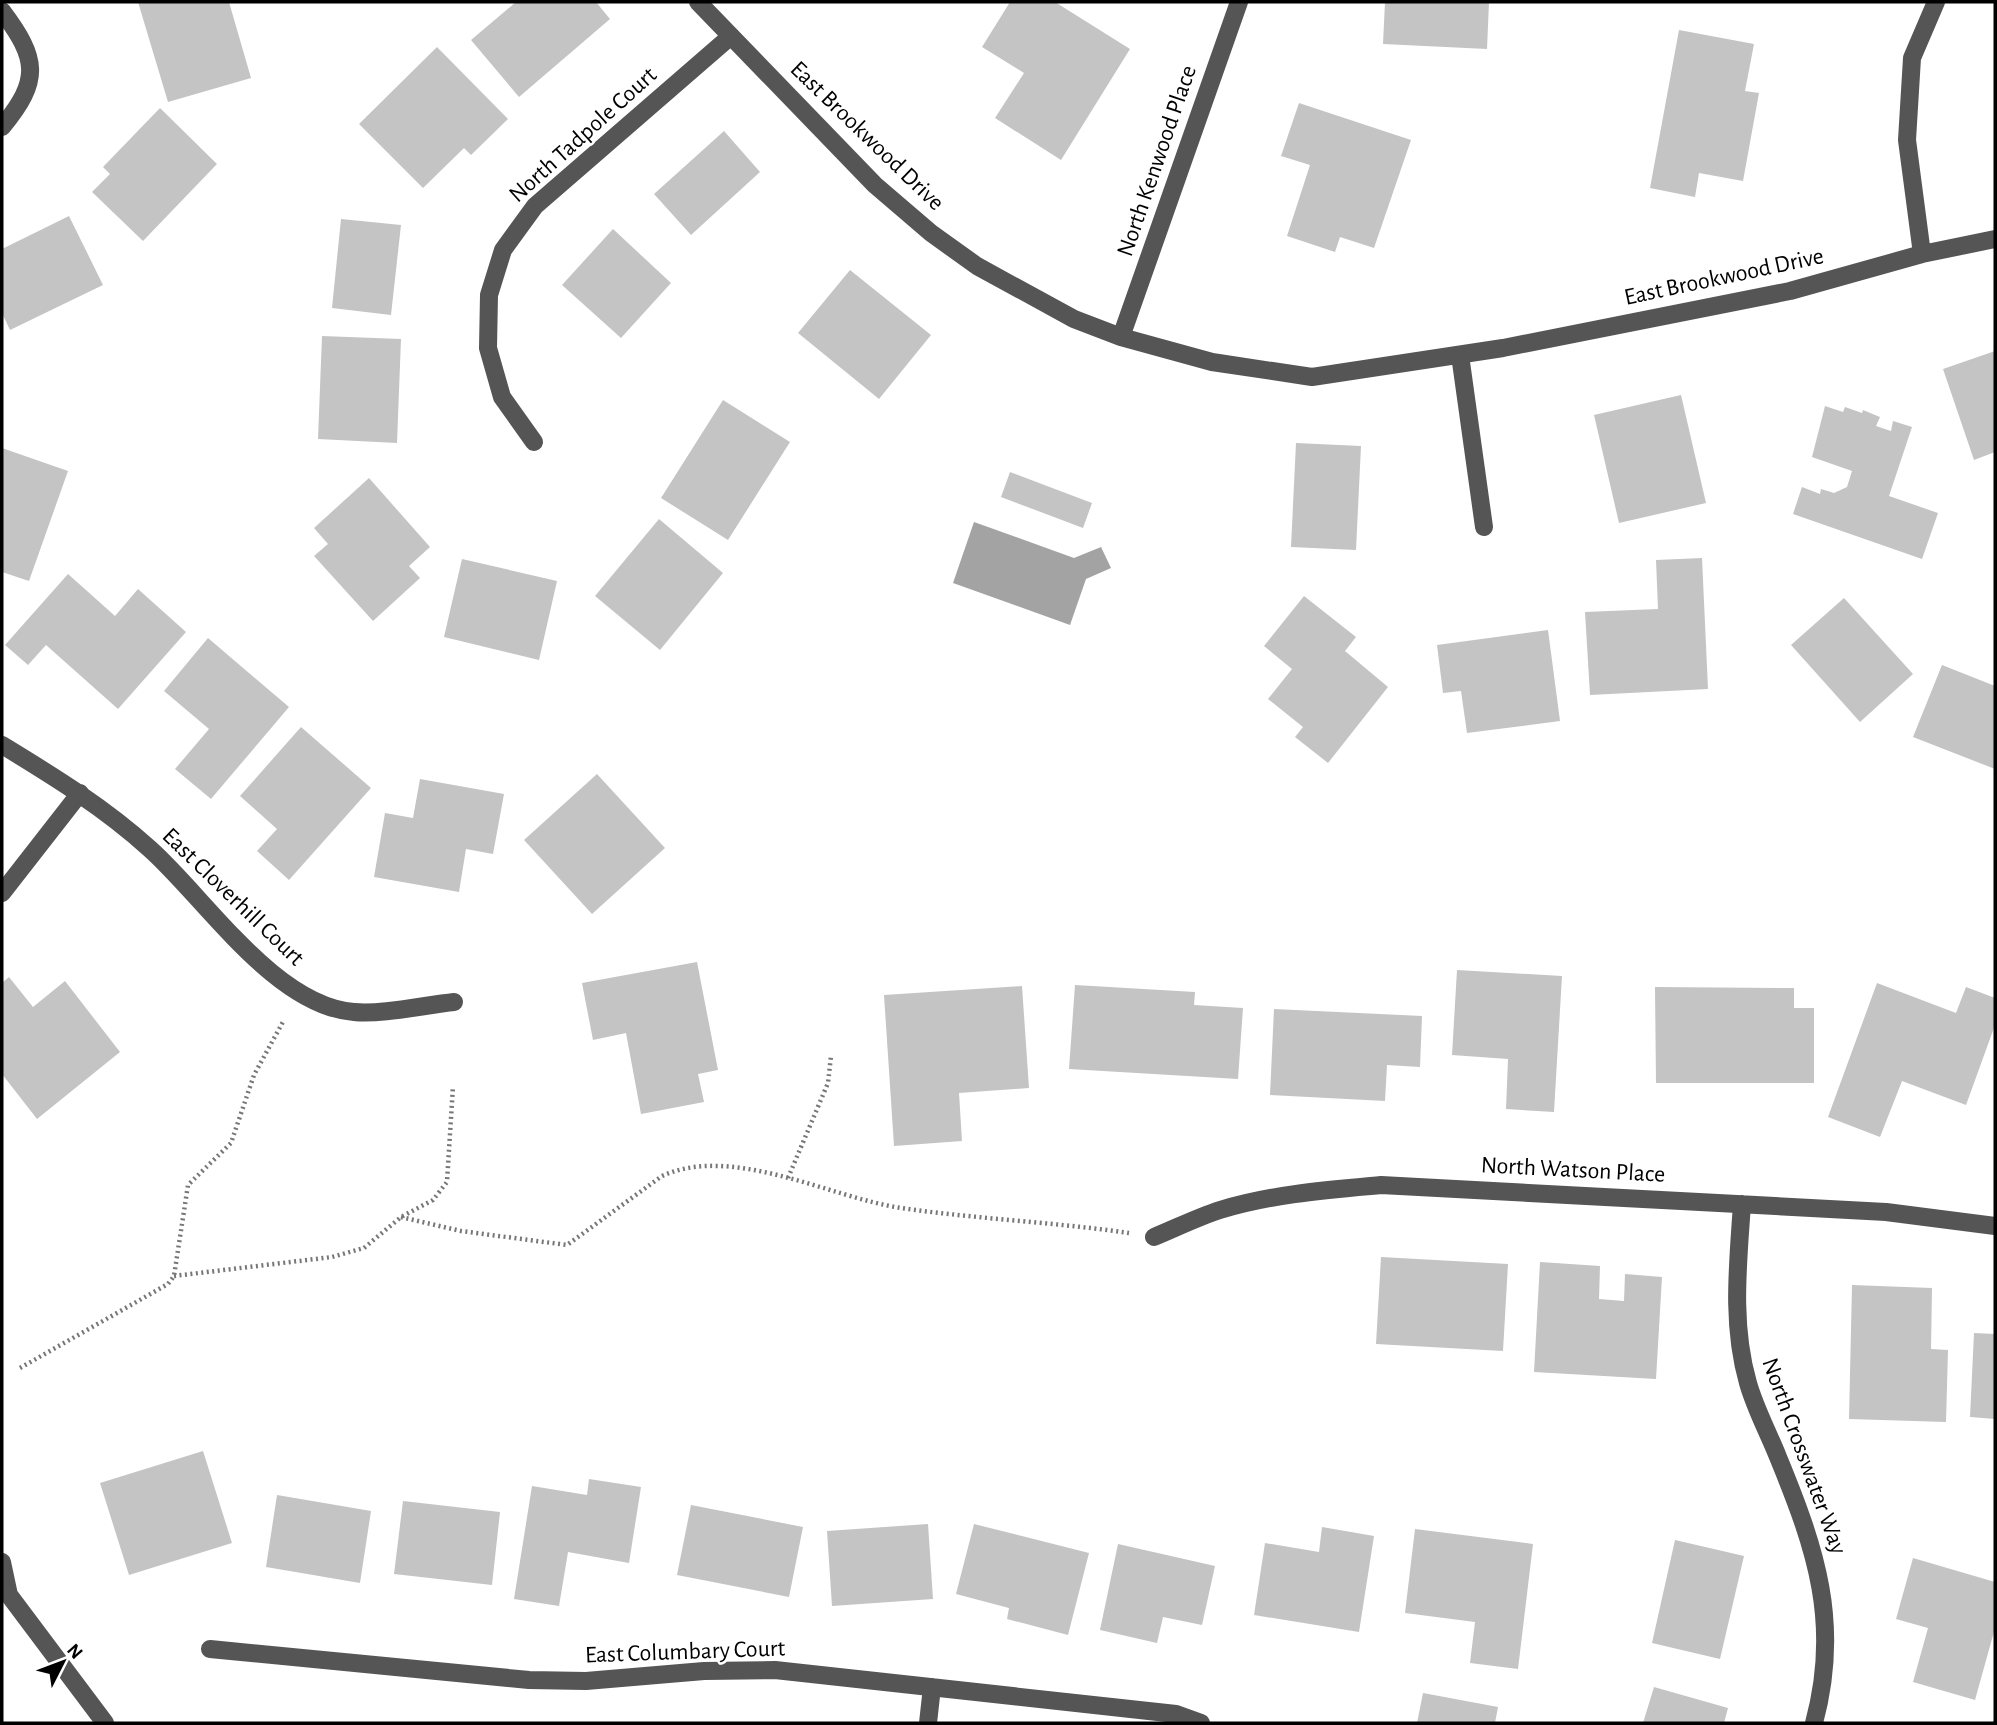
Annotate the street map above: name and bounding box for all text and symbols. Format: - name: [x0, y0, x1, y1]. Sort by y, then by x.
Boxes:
- street label: East Brookwood Drive: [786, 57, 948, 215]
- street label: North Kenwood Place: [1113, 62, 1201, 260]
- street label: North Tadpole Court: [505, 63, 662, 207]
- street label: East Brookwood Drive: [1622, 244, 1826, 310]
- street label: East Cloverhill Court: [158, 824, 309, 971]
- street label: North Watson Place: [1480, 1153, 1666, 1187]
- street label: North Crosswater Way: [1757, 1355, 1851, 1557]
- north arrow: [28, 1627, 98, 1697]
- street label: East Columbary Court: [585, 1637, 786, 1667]
- text: N: [63, 1640, 86, 1663]

